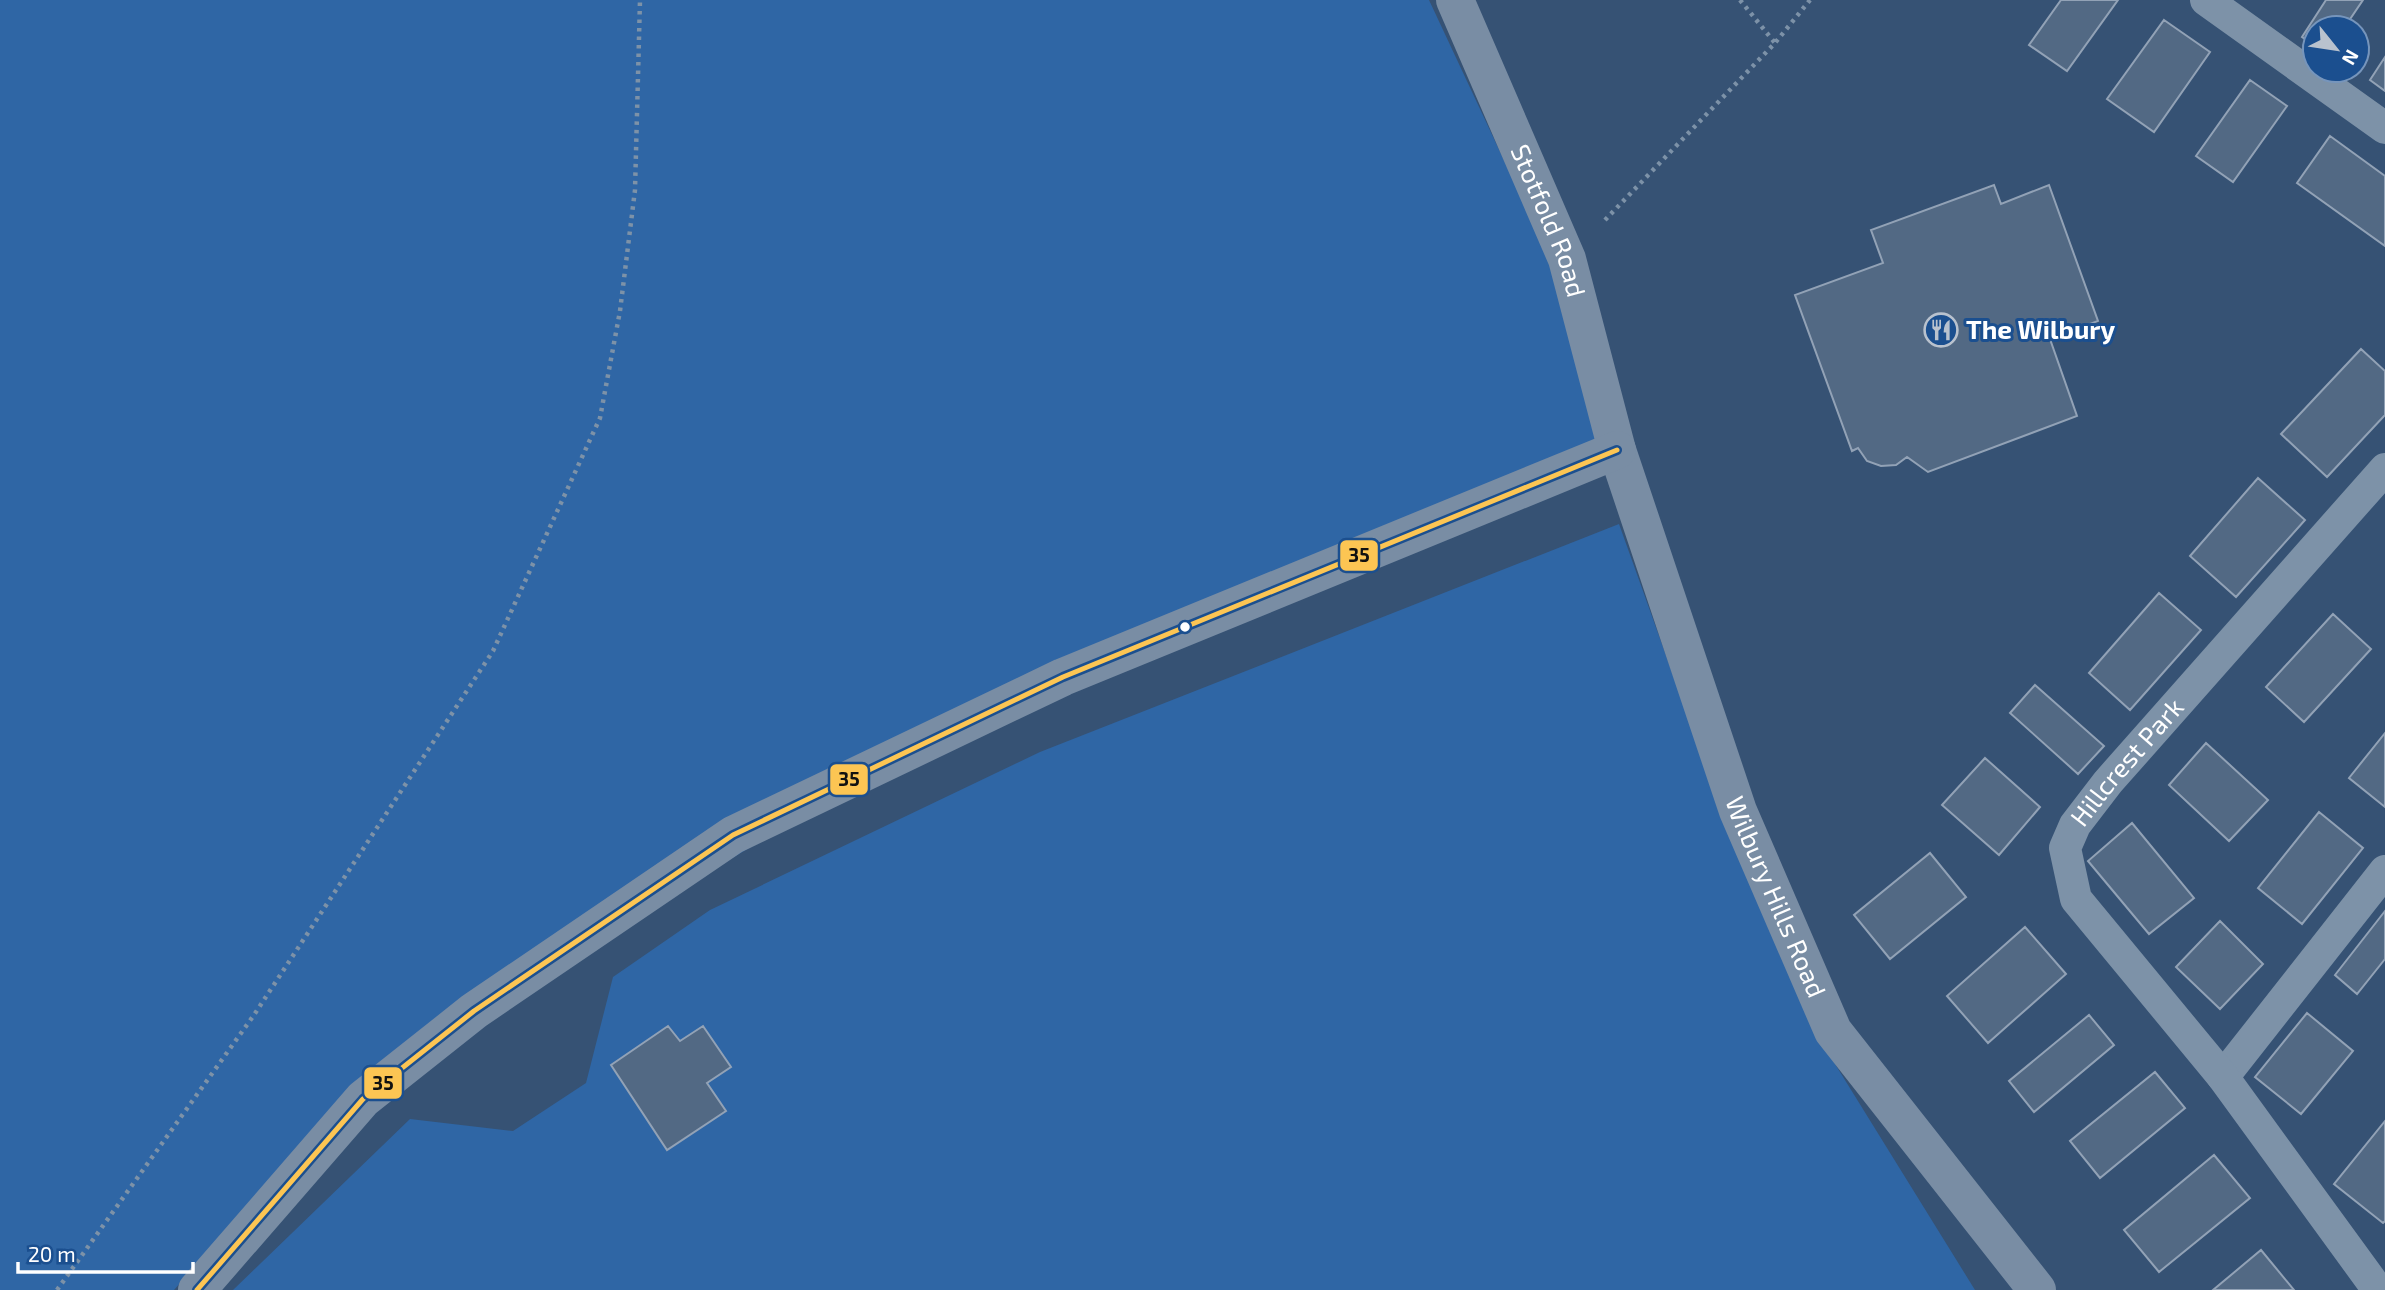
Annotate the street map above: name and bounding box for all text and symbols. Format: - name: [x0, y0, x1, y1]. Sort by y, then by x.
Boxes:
- north arrow: [2301, 14, 2371, 84]
- text: N: [2338, 46, 2365, 69]
- street label: Stotfold Road: [1505, 139, 1593, 300]
- restaurant icon: The Wilbury: [1922, 311, 1960, 349]
- place label: The Wilbury: [1966, 313, 2115, 345]
- line badge: 35: [1339, 539, 1379, 572]
- text: 35: [1348, 543, 1370, 566]
- unlabelled marker: [1178, 620, 1192, 634]
- street label: Hillcrest Park: [2063, 691, 2189, 832]
- line badge: 35: [829, 763, 869, 796]
- text: 35: [838, 767, 860, 790]
- street label: Wilbury Hills Road: [1720, 792, 1834, 1002]
- line badge: 35: [363, 1066, 403, 1100]
- text: 35: [372, 1071, 394, 1094]
- scale bar: [18, 1230, 192, 1274]
- text: 20 m: [28, 1241, 76, 1266]

